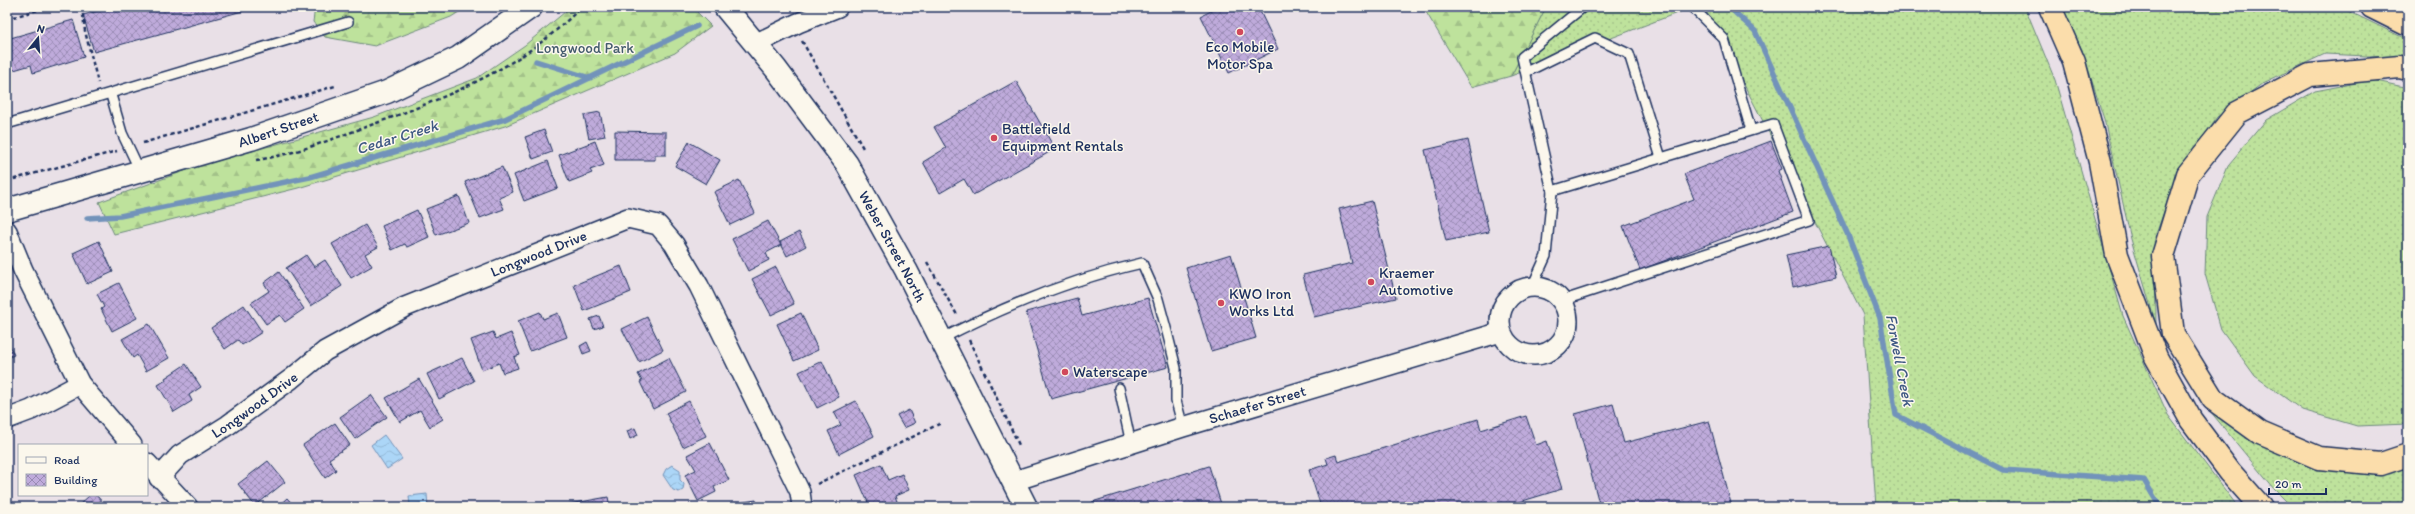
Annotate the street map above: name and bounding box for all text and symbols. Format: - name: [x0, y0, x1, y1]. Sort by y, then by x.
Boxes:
- north arrow: [18, 18, 58, 58]
- text: N: [35, 22, 46, 36]
- marker: Eco Mobile Motor Spa: [1235, 27, 1245, 37]
- place label: Eco Mobile Motor Spa: [1206, 38, 1274, 73]
- park label: Longwood Park: [536, 39, 634, 57]
- street label: Albert Street: [236, 107, 321, 151]
- water label: Cedar Creek: [354, 115, 441, 158]
- place label: Battlefield Equipment Rentals: [1002, 120, 1124, 155]
- marker: Battlefield Equipment Rentals: [989, 133, 999, 143]
- street label: Weber Street North: [855, 188, 930, 305]
- street label: Longwood Drive: [488, 226, 589, 281]
- place label: Kraemer Automotive: [1379, 264, 1453, 299]
- marker: Kraemer Automotive: [1366, 277, 1376, 287]
- place label: KWO Iron Works Ltd: [1229, 285, 1294, 320]
- marker: KWO Iron Works Ltd: [1216, 298, 1226, 308]
- water label: Forwell Creek: [1882, 312, 1918, 408]
- place label: Waterscape: [1073, 363, 1148, 381]
- marker: Waterscape: [1060, 367, 1070, 377]
- street label: Longwood Drive: [208, 368, 302, 442]
- street label: Schaefer Street: [1207, 382, 1308, 428]
- legend: [18, 444, 148, 496]
- text: Road: [54, 453, 80, 467]
- scale bar: [2269, 470, 2326, 496]
- text: Building: [54, 473, 98, 487]
- text: 20 m: [2275, 477, 2302, 491]

